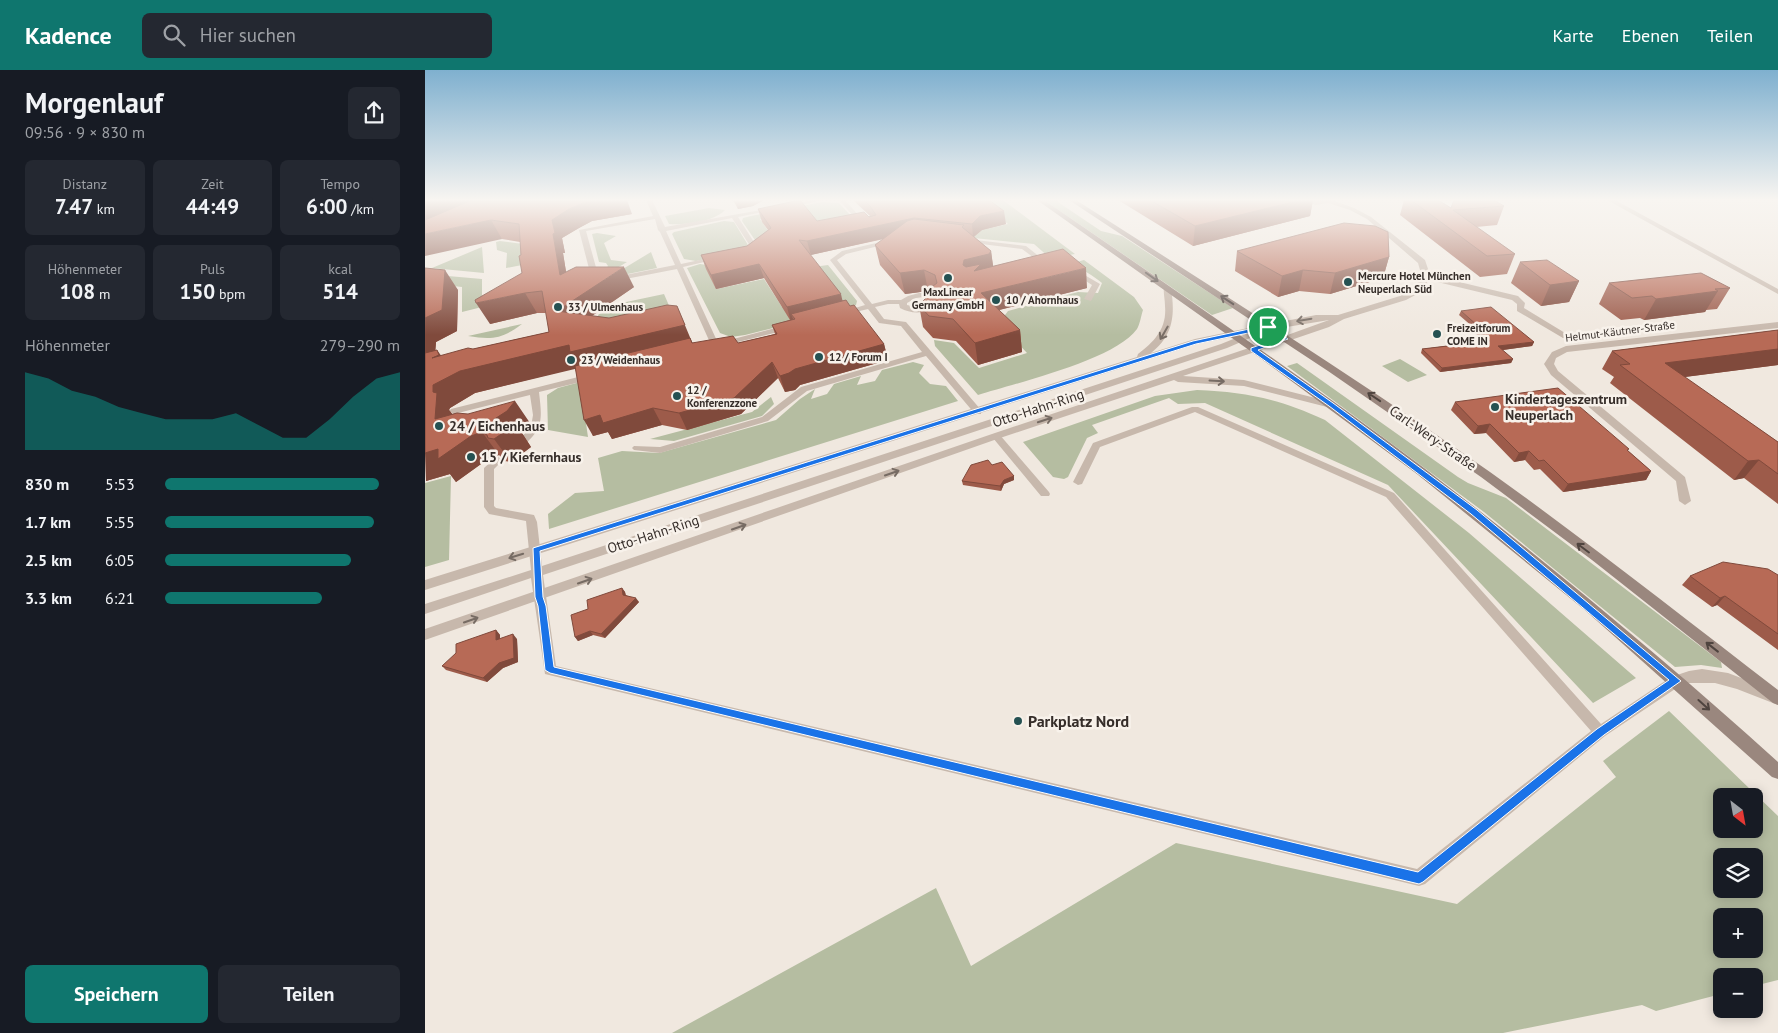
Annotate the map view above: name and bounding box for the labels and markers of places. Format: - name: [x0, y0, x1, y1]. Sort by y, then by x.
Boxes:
- place label: Mercure Hotel München Neuperlach Süd: [1358, 269, 1471, 296]
- marker: MaxLinear Germany GmbH: [942, 272, 954, 284]
- marker: Mercure Hotel München Neuperlach Süd: [1342, 276, 1354, 288]
- place label: MaxLinear Germany GmbH: [912, 285, 984, 312]
- place label: 10 / Ahornhaus: [1006, 293, 1079, 307]
- marker: 10 / Ahornhaus: [990, 294, 1002, 306]
- place label: 33 / Ulmenhaus: [568, 300, 643, 314]
- marker: 33 / Ulmenhaus: [552, 301, 564, 313]
- pin: [1247, 306, 1289, 348]
- place label: Freizeitforum COME IN: [1447, 321, 1510, 348]
- marker: Freizeitforum COME IN: [1431, 328, 1443, 340]
- place label: 12 / Forum I: [829, 350, 888, 364]
- marker: 12 / Forum I: [813, 351, 825, 363]
- place label: 23 / Weidenhaus: [581, 353, 661, 367]
- marker: 23 / Weidenhaus: [565, 354, 577, 366]
- place label: 12 / Konferenzzone: [687, 383, 758, 410]
- marker: 12 / Konferenzzone: [671, 390, 683, 402]
- place label: Kindertageszentrum Neuperlach: [1505, 390, 1627, 424]
- marker: Kindertageszentrum Neuperlach: [1489, 401, 1501, 413]
- place label: 24 / Eichenhaus: [449, 417, 545, 435]
- marker: 24 / Eichenhaus: [433, 420, 445, 432]
- place label: 15 / Kiefernhaus: [481, 448, 581, 466]
- marker: 15 / Kiefernhaus: [465, 451, 477, 463]
- place label: Parkplatz Nord: [1028, 711, 1129, 731]
- marker: Parkplatz Nord: [1012, 715, 1024, 727]

